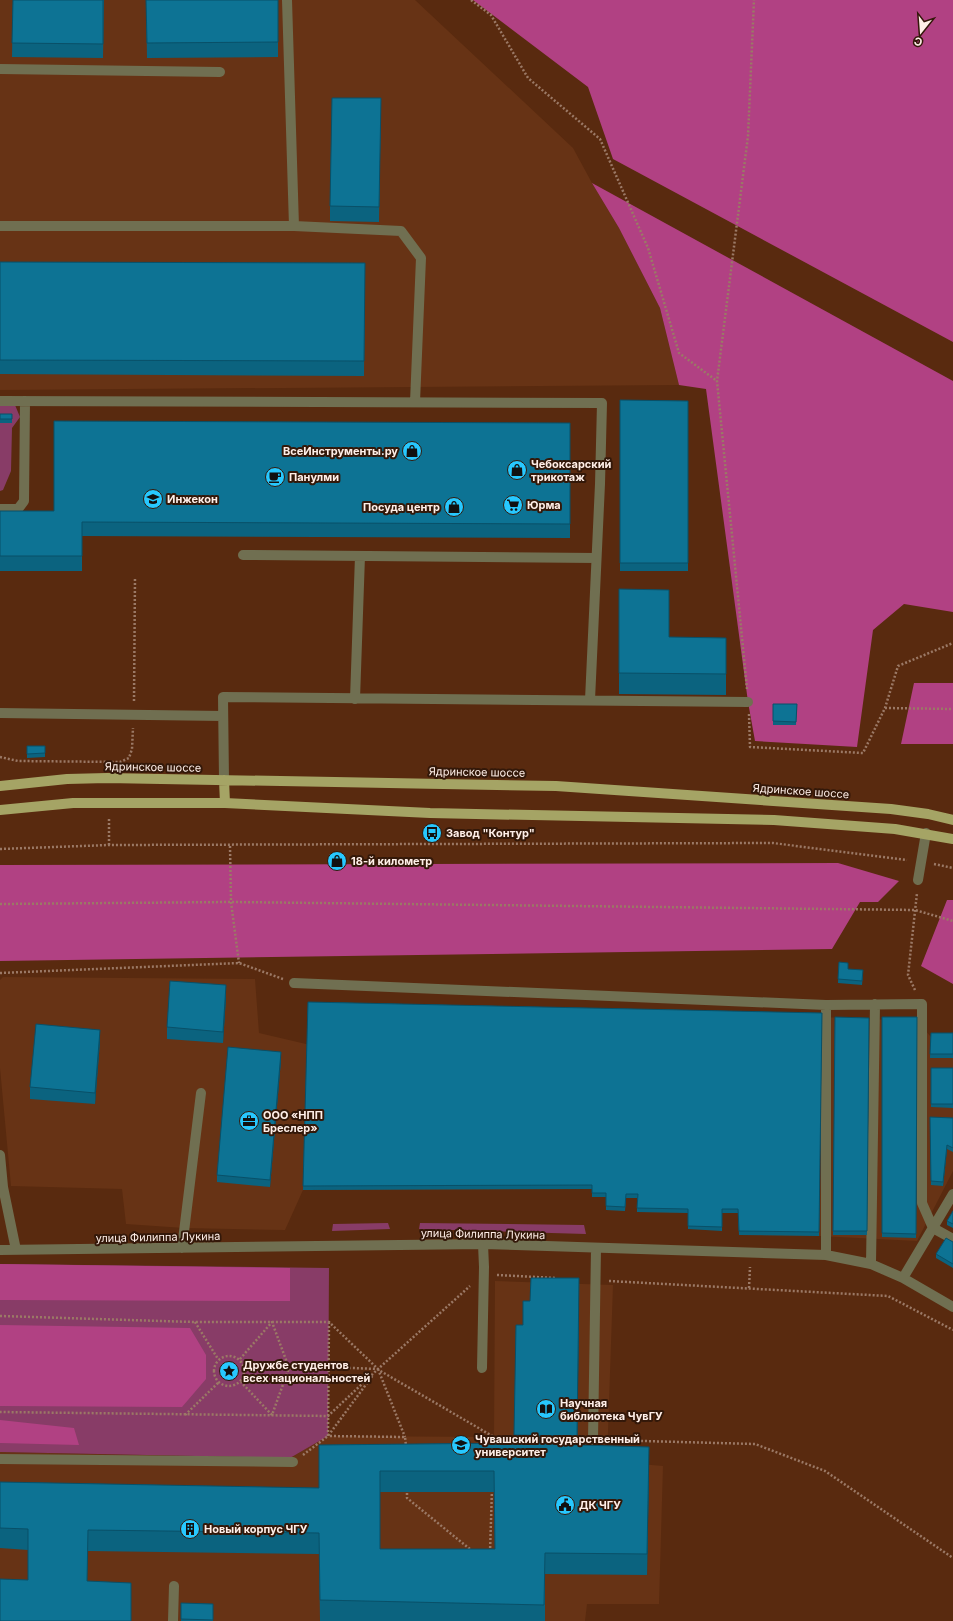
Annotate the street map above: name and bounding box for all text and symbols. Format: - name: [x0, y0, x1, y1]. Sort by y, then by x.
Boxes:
- north arrow: [901, 12, 941, 52]
- text: С: [912, 34, 924, 49]
- shop icon: ВсеИнструменты.ру: [401, 440, 423, 462]
- place label: ВсеИнструменты.ру: [283, 444, 398, 458]
- place label: Чебоксарский трикотаж: [531, 457, 612, 484]
- shop icon: Чебоксарский трикотаж: [506, 459, 528, 481]
- cafe icon: Панулми: [264, 466, 286, 488]
- place label: Панулми: [289, 470, 339, 484]
- school or university icon: Инжекон: [142, 488, 164, 510]
- place label: Инжекон: [167, 492, 218, 506]
- supermarket icon: Юрма: [502, 494, 524, 516]
- shop icon: Посуда центр: [443, 496, 465, 518]
- place label: Юрма: [527, 498, 561, 512]
- place label: Посуда центр: [363, 500, 440, 514]
- street label: Ядринское шоссе: [105, 759, 201, 775]
- street label: Ядринское шоссе: [429, 764, 525, 780]
- street label: Ядринское шоссе: [752, 781, 850, 801]
- bus stop icon: Завод "Контур": [421, 822, 443, 844]
- place label: Завод "Контур": [446, 826, 535, 840]
- shop icon: 18-й километр: [326, 850, 348, 872]
- place label: 18-й километр: [351, 854, 432, 868]
- place label: ООО «НПП Бреслер»: [263, 1108, 323, 1135]
- office icon: ООО «НПП Бреслер»: [238, 1110, 260, 1132]
- street label: улица Филиппа Лукина: [421, 1226, 545, 1242]
- street label: улица Филиппа Лукина: [96, 1229, 220, 1245]
- place label: Дружбе студентов всех национальностей: [243, 1358, 371, 1385]
- place icon: Дружбе студентов всех национальностей: [218, 1360, 240, 1382]
- place label: Научная библиотека ЧувГУ: [560, 1396, 663, 1423]
- library icon: Научная библиотека ЧувГУ: [535, 1398, 557, 1420]
- place label: Чувашский государственный университет: [475, 1432, 640, 1459]
- school or university icon: Чувашский государственный университет: [450, 1434, 472, 1456]
- public building icon: ДК ЧГУ: [554, 1494, 576, 1516]
- place label: ДК ЧГУ: [579, 1498, 621, 1512]
- building icon: Новый корпус ЧГУ: [179, 1518, 201, 1540]
- place label: Новый корпус ЧГУ: [204, 1522, 308, 1536]

